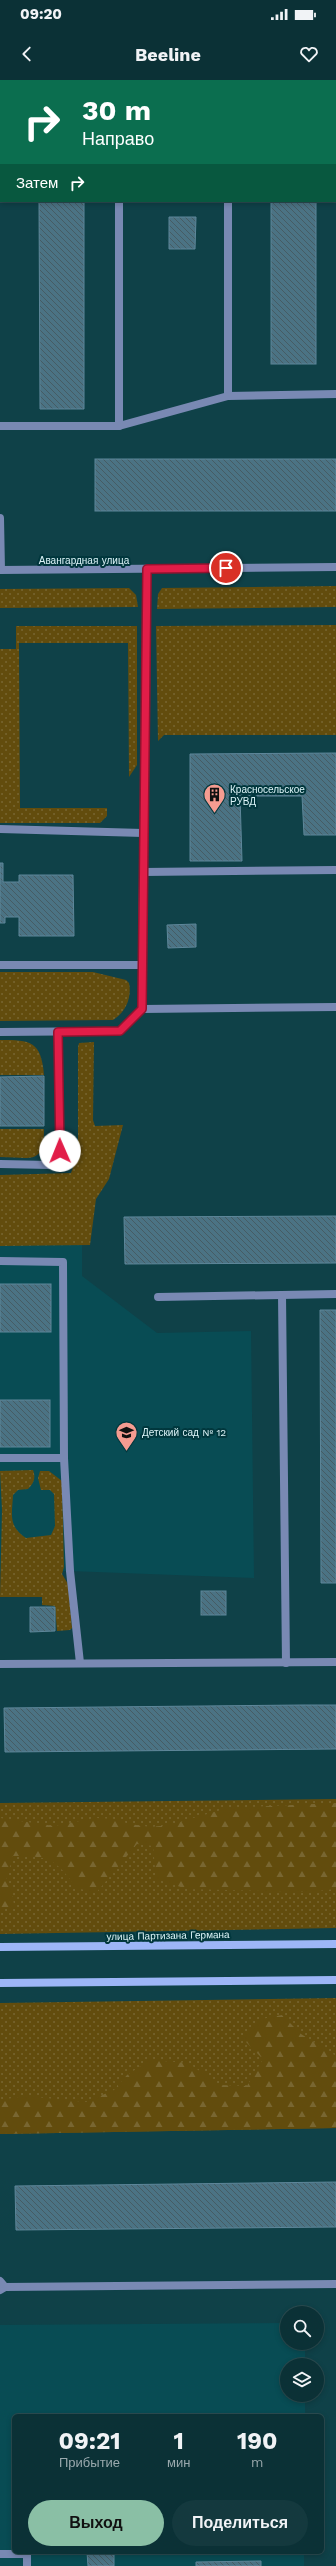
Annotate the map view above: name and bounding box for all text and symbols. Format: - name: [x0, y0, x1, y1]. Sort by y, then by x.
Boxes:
- text: 09:20: [20, 5, 62, 23]
- icon: back: [16, 43, 38, 65]
- icon: heart: [298, 43, 320, 65]
- text: Beeline: [135, 44, 201, 65]
- text: 30 m: [82, 94, 151, 127]
- icon: right: [16, 96, 68, 148]
- text: Направо: [82, 128, 154, 149]
- icon: right: [66, 172, 88, 194]
- text: Затем: [16, 174, 58, 192]
- pin: [209, 551, 243, 585]
- street label: Авангардная улица: [39, 555, 130, 566]
- icon: arrive: [215, 557, 237, 579]
- building icon: Красносельское РУВД: [202, 782, 228, 815]
- place label: Красносельское РУВД: [230, 784, 305, 807]
- position arrow: [39, 1130, 81, 1172]
- school or university icon: Детский сад № 12: [113, 1419, 139, 1452]
- place label: Детский сад № 12: [142, 1427, 226, 1438]
- street label: улица Партизана Германа: [106, 1929, 230, 1942]
- map controls: [280, 2306, 324, 2402]
- button: search: [280, 2306, 324, 2350]
- button: layers: [280, 2358, 324, 2402]
- text: 09:21: [58, 2427, 121, 2455]
- text: 1: [174, 2427, 184, 2455]
- text: 190: [237, 2427, 278, 2455]
- text: Прибытие: [59, 2455, 120, 2470]
- text: мин: [167, 2455, 190, 2470]
- text: m: [251, 2455, 263, 2470]
- button: Выход: [28, 2500, 164, 2546]
- button: Поделиться: [172, 2500, 308, 2546]

